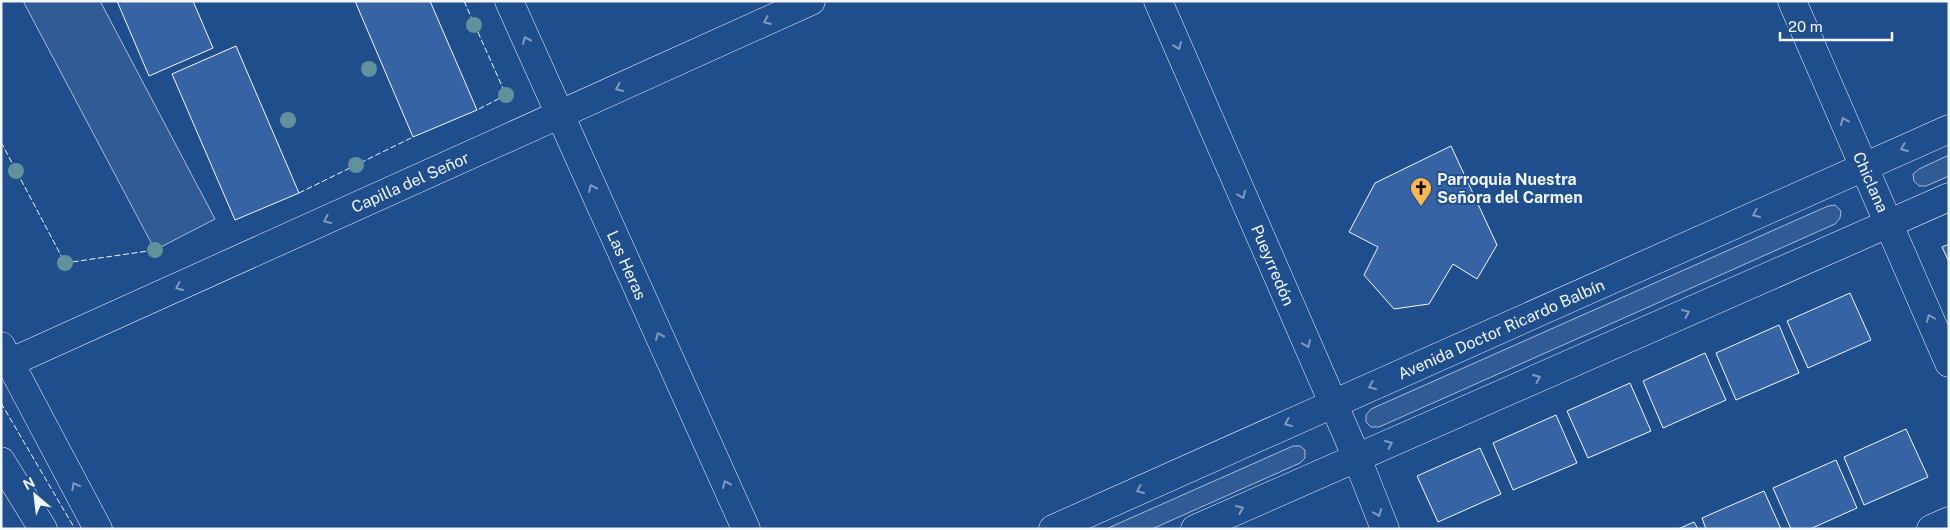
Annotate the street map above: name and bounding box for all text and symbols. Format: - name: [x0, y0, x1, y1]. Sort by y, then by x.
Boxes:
- scale bar: [1780, 10, 1892, 42]
- one-way arrow: [763, 15, 772, 26]
- text: 20 m: [1788, 18, 1823, 35]
- one-way arrow: [522, 36, 533, 45]
- one-way arrow: [1171, 41, 1182, 50]
- one-way arrow: [615, 82, 624, 92]
- one-way arrow: [1840, 117, 1851, 126]
- one-way arrow: [1900, 142, 1909, 153]
- street label: Capilla del Señor: [348, 148, 472, 217]
- street label: Chiclana: [1849, 149, 1892, 216]
- place label: Parroquia Nuestra Señora del Carmen: [1437, 170, 1583, 207]
- church icon: Parroquia Nuestra Señora del Carmen: [1409, 176, 1433, 207]
- one-way arrow: [588, 184, 599, 193]
- one-way arrow: [1236, 190, 1247, 199]
- one-way arrow: [1752, 208, 1761, 219]
- one-way arrow: [323, 213, 332, 224]
- street label: Pueyrredón: [1247, 222, 1298, 309]
- street label: Las Heras: [603, 228, 650, 303]
- street label: Avenida Doctor Ricardo Balbín: [1395, 275, 1607, 384]
- one-way arrow: [175, 280, 184, 291]
- one-way arrow: [1681, 308, 1690, 319]
- one-way arrow: [1925, 314, 1936, 323]
- one-way arrow: [655, 332, 666, 341]
- one-way arrow: [1301, 339, 1312, 348]
- one-way arrow: [1532, 374, 1541, 385]
- one-way arrow: [1368, 380, 1377, 391]
- one-way arrow: [1284, 417, 1293, 428]
- one-way arrow: [1384, 439, 1393, 450]
- north arrow: [10, 470, 60, 520]
- text: N: [20, 474, 37, 493]
- one-way arrow: [722, 480, 733, 489]
- one-way arrow: [71, 482, 81, 491]
- one-way arrow: [1136, 483, 1145, 494]
- one-way arrow: [1235, 505, 1244, 516]
- one-way arrow: [1372, 508, 1383, 517]

